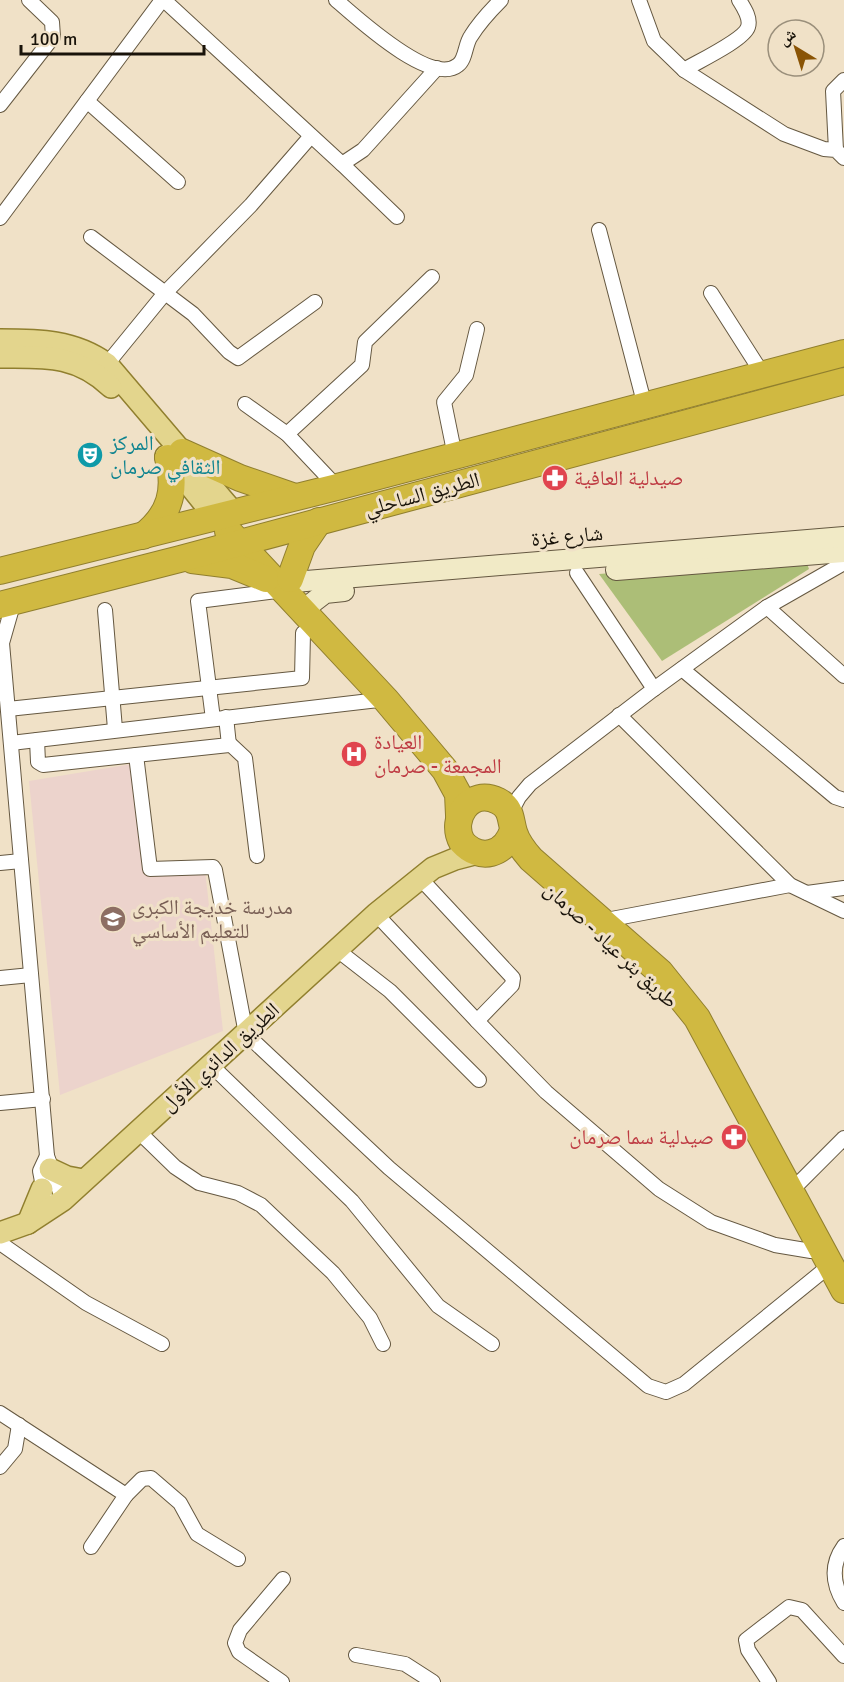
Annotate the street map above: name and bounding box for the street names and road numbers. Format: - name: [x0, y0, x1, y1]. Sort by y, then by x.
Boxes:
- street label: الطريق الساحلي: [362, 466, 483, 525]
- street label: شارع غزة: [530, 520, 604, 552]
- street label: طريق بئر عياد - صرمان: [539, 876, 683, 1014]
- street label: الطريق الدائري الأول: [155, 997, 287, 1120]

